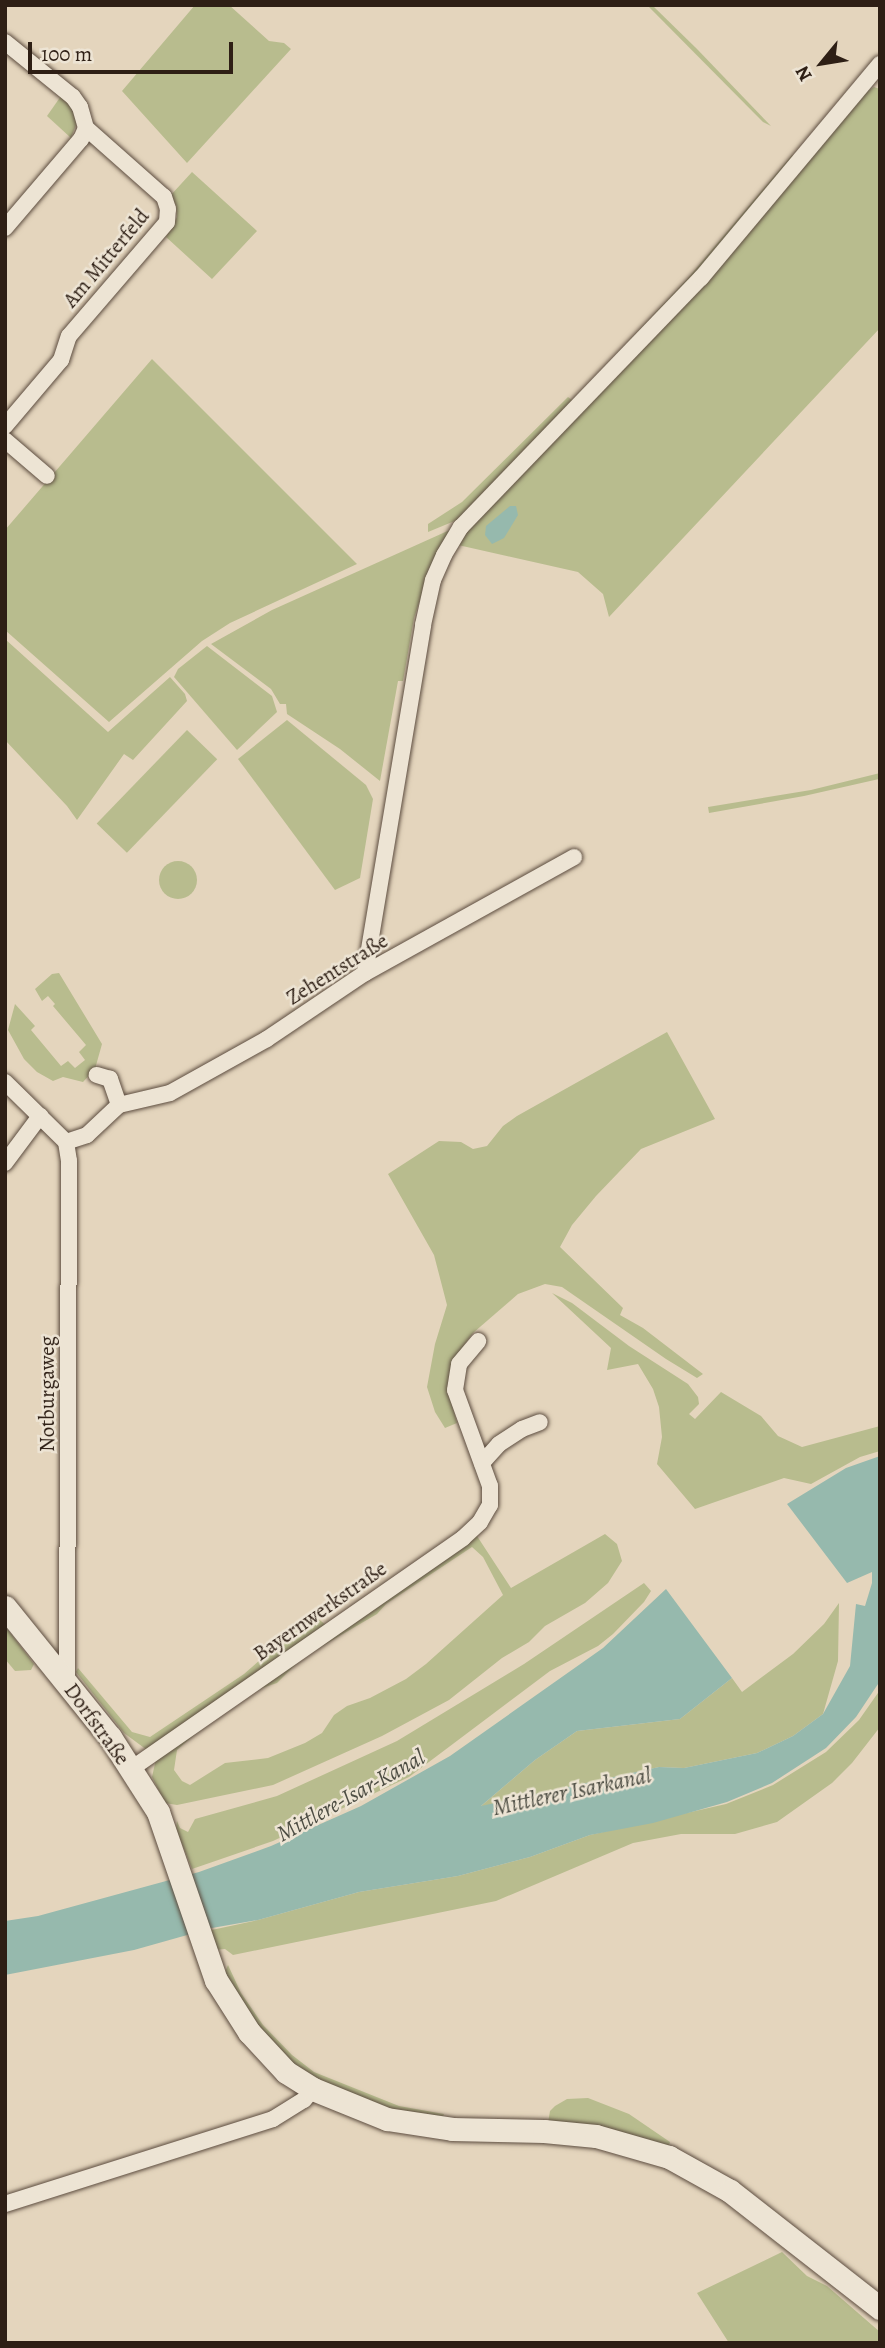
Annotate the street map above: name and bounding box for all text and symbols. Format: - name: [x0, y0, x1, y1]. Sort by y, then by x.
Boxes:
- scale bar: [32, 28, 236, 72]
- north arrow: [787, 28, 857, 98]
- text: 100 m: [41, 40, 92, 68]
- text: N: [789, 61, 819, 86]
- street label: Am Mitterfeld: [58, 204, 154, 312]
- street label: Zehentstraße: [282, 928, 392, 1010]
- street label: Notburgaweg: [34, 1336, 60, 1452]
- street label: Bayernwerkstraße: [249, 1556, 391, 1666]
- street label: Dorfstraße: [59, 1678, 135, 1770]
- water label: Mittlere-Isar-Kanal: [272, 1744, 430, 1848]
- water label: Mittlerer Isarkanal: [490, 1762, 654, 1822]

